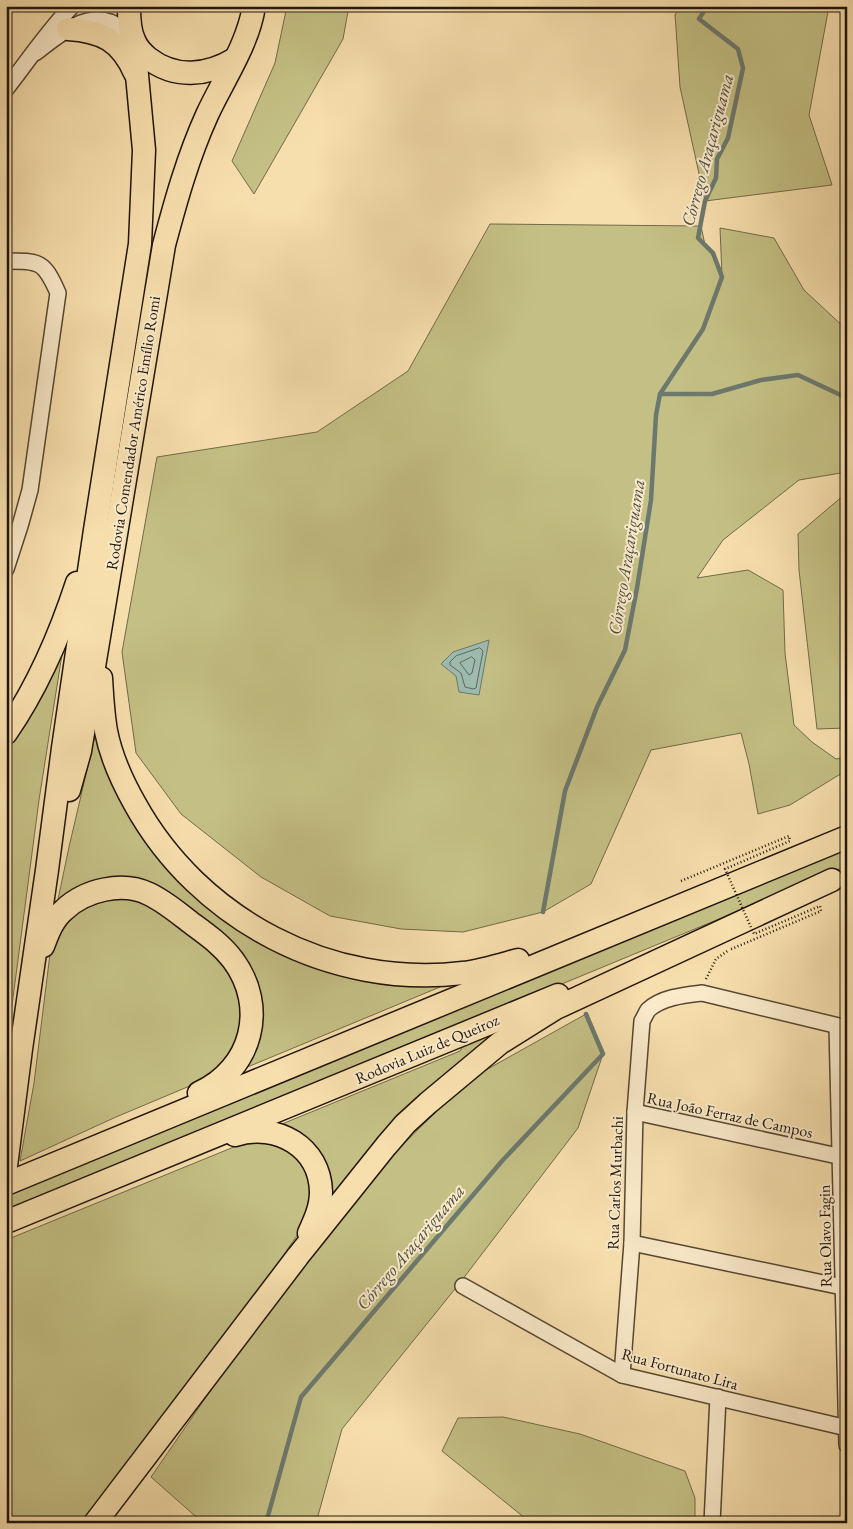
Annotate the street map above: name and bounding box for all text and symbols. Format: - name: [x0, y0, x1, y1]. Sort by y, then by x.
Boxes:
- water label: Córrego Araçariguama: [676, 71, 739, 229]
- street label: Rodovia Comendador Américo Emílio Romi: [101, 294, 165, 572]
- water label: Córrego Araçariguama: [602, 478, 651, 636]
- street label: Rodovia Luiz de Queiroz: [352, 1009, 502, 1089]
- street label: Rua João Ferraz de Campos: [645, 1087, 815, 1143]
- street label: Rua Carlos Murbachi: [602, 1116, 628, 1250]
- water label: Córrego Araçariguama: [351, 1180, 470, 1315]
- street label: Rua Olavo Fagin: [814, 1184, 836, 1288]
- street label: Rua Fortunato Lira: [619, 1343, 741, 1395]

